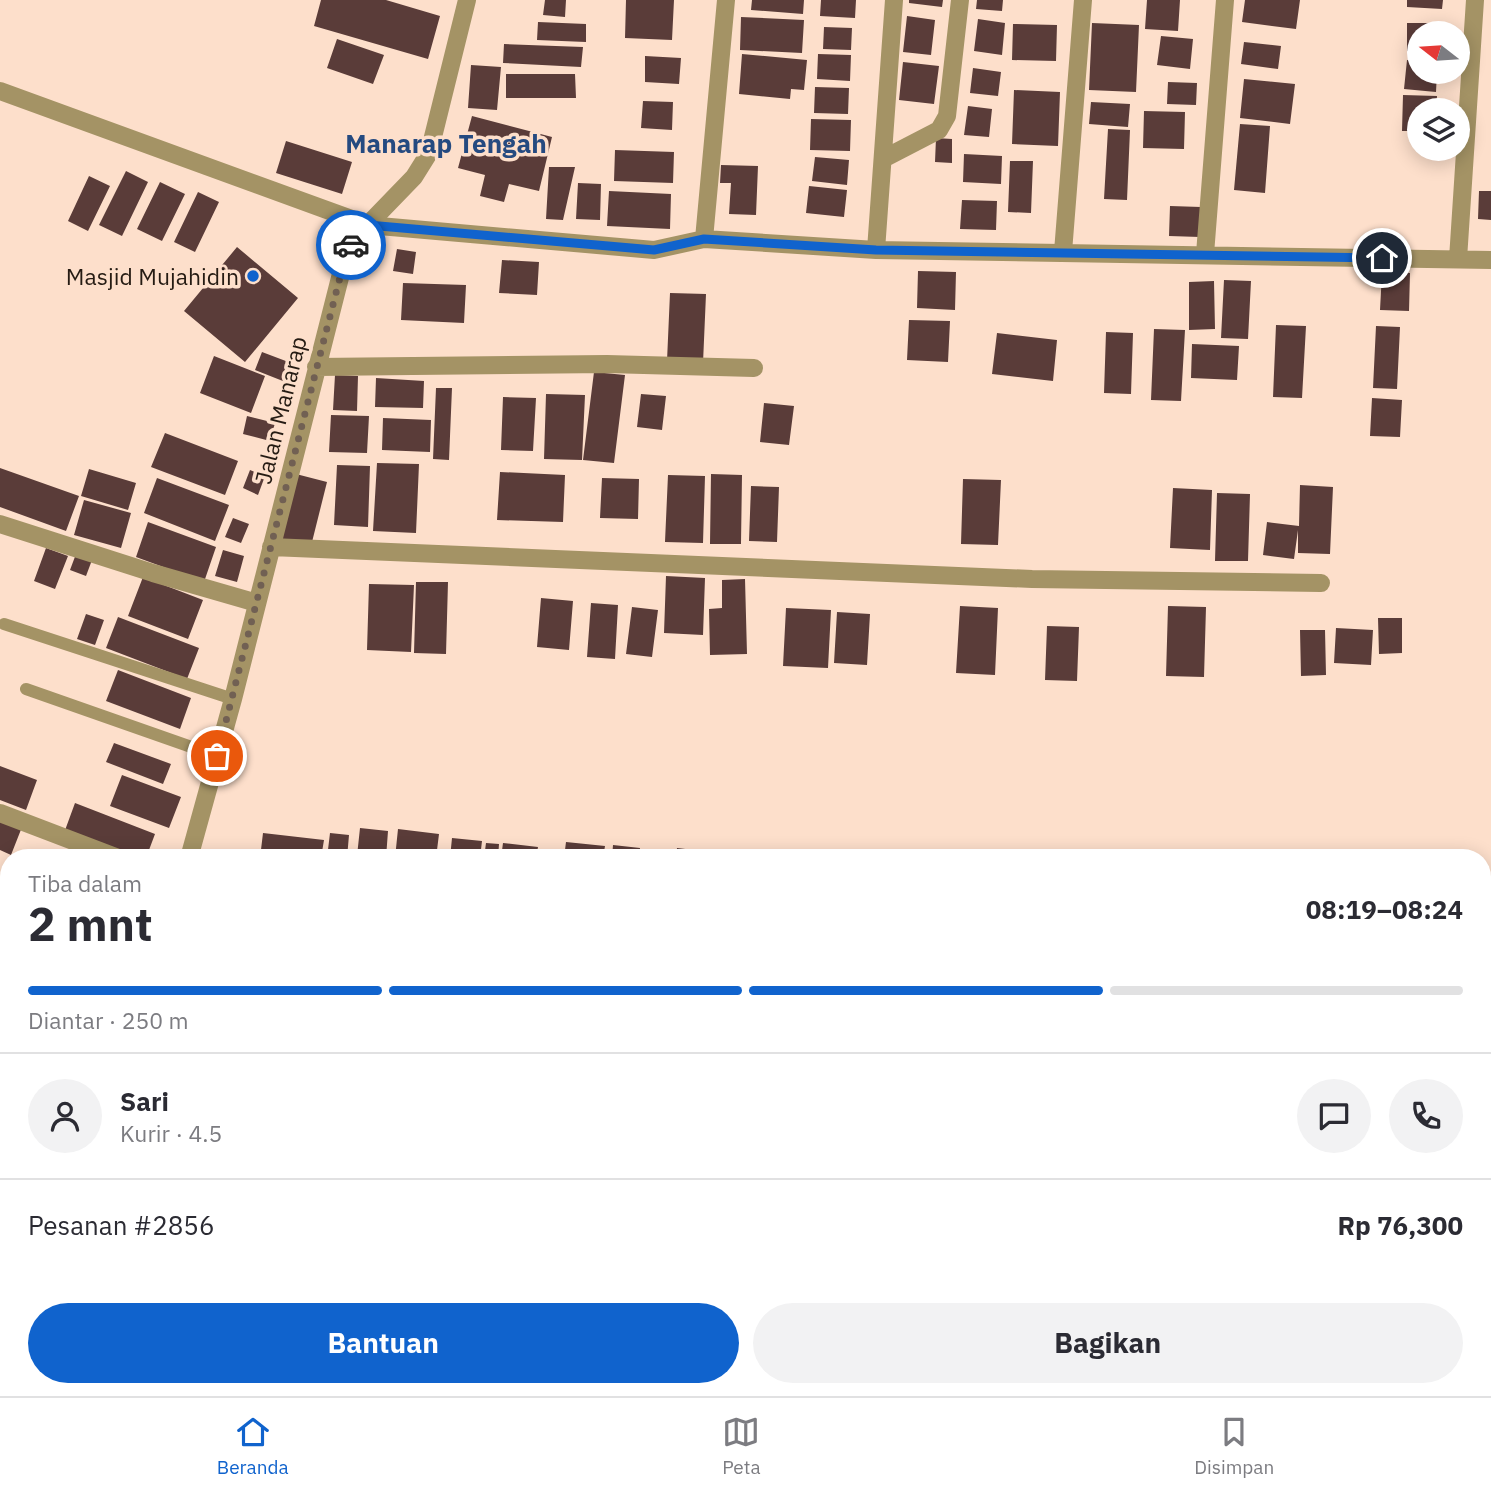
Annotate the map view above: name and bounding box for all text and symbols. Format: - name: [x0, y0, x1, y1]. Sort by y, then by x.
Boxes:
- north arrow: [1407, 21, 1470, 84]
- map controls: [1407, 21, 1470, 161]
- button: layers: [1407, 98, 1470, 161]
- district label: Manarap Tengah: [345, 126, 547, 160]
- courier: [316, 210, 386, 280]
- icon: car: [332, 226, 370, 264]
- pin: [1352, 228, 1412, 288]
- icon: home: [1363, 239, 1401, 277]
- place label: Masjid Mujahidin: [66, 261, 239, 291]
- marker: Masjid Mujahidin: [245, 268, 261, 284]
- street label: Jalan Manarap: [247, 333, 313, 487]
- pin: [187, 726, 247, 786]
- icon: bag: [198, 737, 236, 775]
- text: Tiba dalam: [28, 868, 142, 898]
- text: 08:19–08:24: [1306, 892, 1463, 926]
- text: 2 mnt: [28, 894, 153, 954]
- text: Diantar · 250 m: [28, 1005, 189, 1035]
- button: person: [28, 1079, 102, 1153]
- button: chat: [1297, 1079, 1371, 1153]
- button: phone: [1389, 1079, 1463, 1153]
- text: Sari: [120, 1084, 169, 1118]
- text: Kurir · 4.5: [120, 1118, 222, 1148]
- text: Pesanan #2856: [28, 1208, 215, 1242]
- text: Rp 76,300: [1337, 1208, 1463, 1242]
- button: Bantuan: [28, 1303, 739, 1383]
- button: Bagikan: [753, 1303, 1463, 1383]
- tab: Beranda: [217, 1413, 289, 1479]
- tab: Peta: [722, 1413, 761, 1479]
- tab: Disimpan: [1194, 1413, 1274, 1479]

